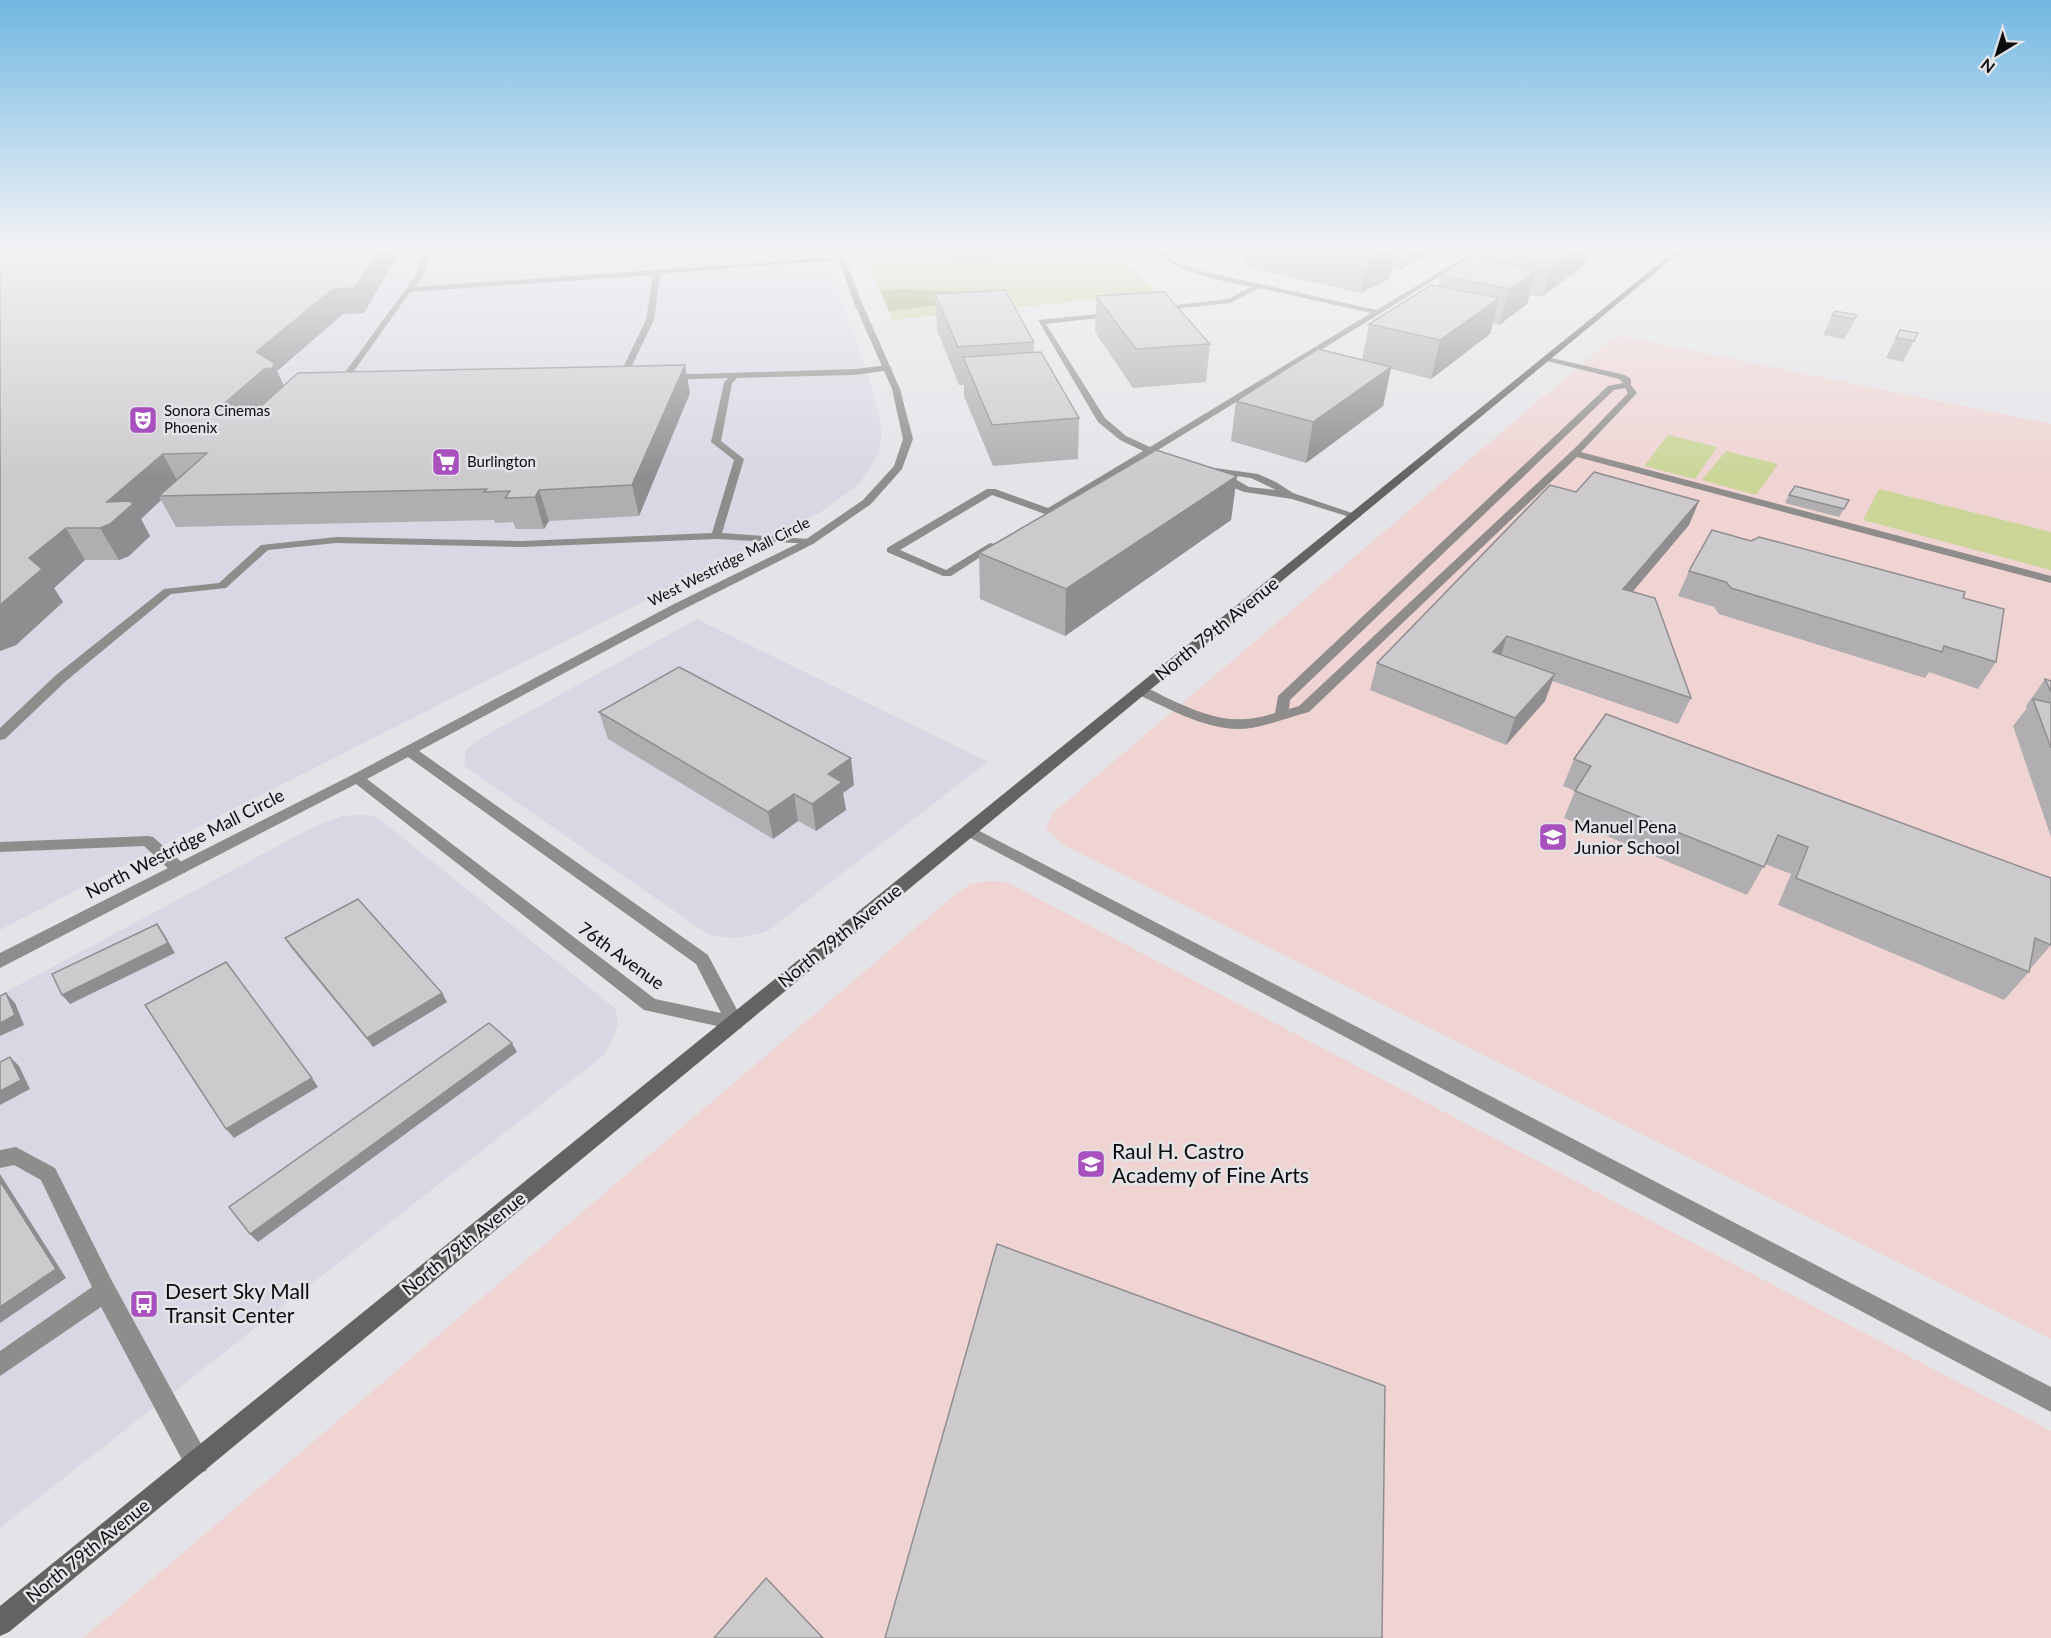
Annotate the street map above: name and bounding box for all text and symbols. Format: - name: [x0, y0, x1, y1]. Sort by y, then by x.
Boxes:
- north arrow: [1967, 24, 2027, 84]
- text: N: [1977, 55, 1998, 77]
- place label: Sonora Cinemas Phoenix: [164, 401, 270, 436]
- theatre icon: Sonora Cinemas Phoenix: [127, 404, 159, 436]
- supermarket icon: Burlington: [430, 446, 462, 478]
- place label: Burlington: [467, 452, 536, 470]
- street label: West Westridge Mall Circle: [645, 512, 812, 610]
- street label: North 79th Avenue: [1150, 572, 1282, 685]
- street label: North Westridge Mall Circle: [81, 783, 288, 903]
- place label: Manuel Pena Junior School: [1574, 815, 1680, 858]
- school or university icon: Manuel Pena Junior School: [1537, 821, 1569, 853]
- street label: North 79th Avenue: [773, 879, 905, 992]
- street label: 76th Avenue: [574, 917, 669, 994]
- place label: Raul H. Castro Academy of Fine Arts: [1112, 1138, 1309, 1187]
- school or university icon: Raul H. Castro Academy of Fine Arts: [1075, 1148, 1107, 1180]
- street label: North 79th Avenue: [397, 1187, 529, 1300]
- place label: Desert Sky Mall Transit Center: [165, 1278, 310, 1327]
- bus stop icon: Desert Sky Mall Transit Center: [128, 1288, 160, 1320]
- street label: North 79th Avenue: [21, 1494, 153, 1607]

